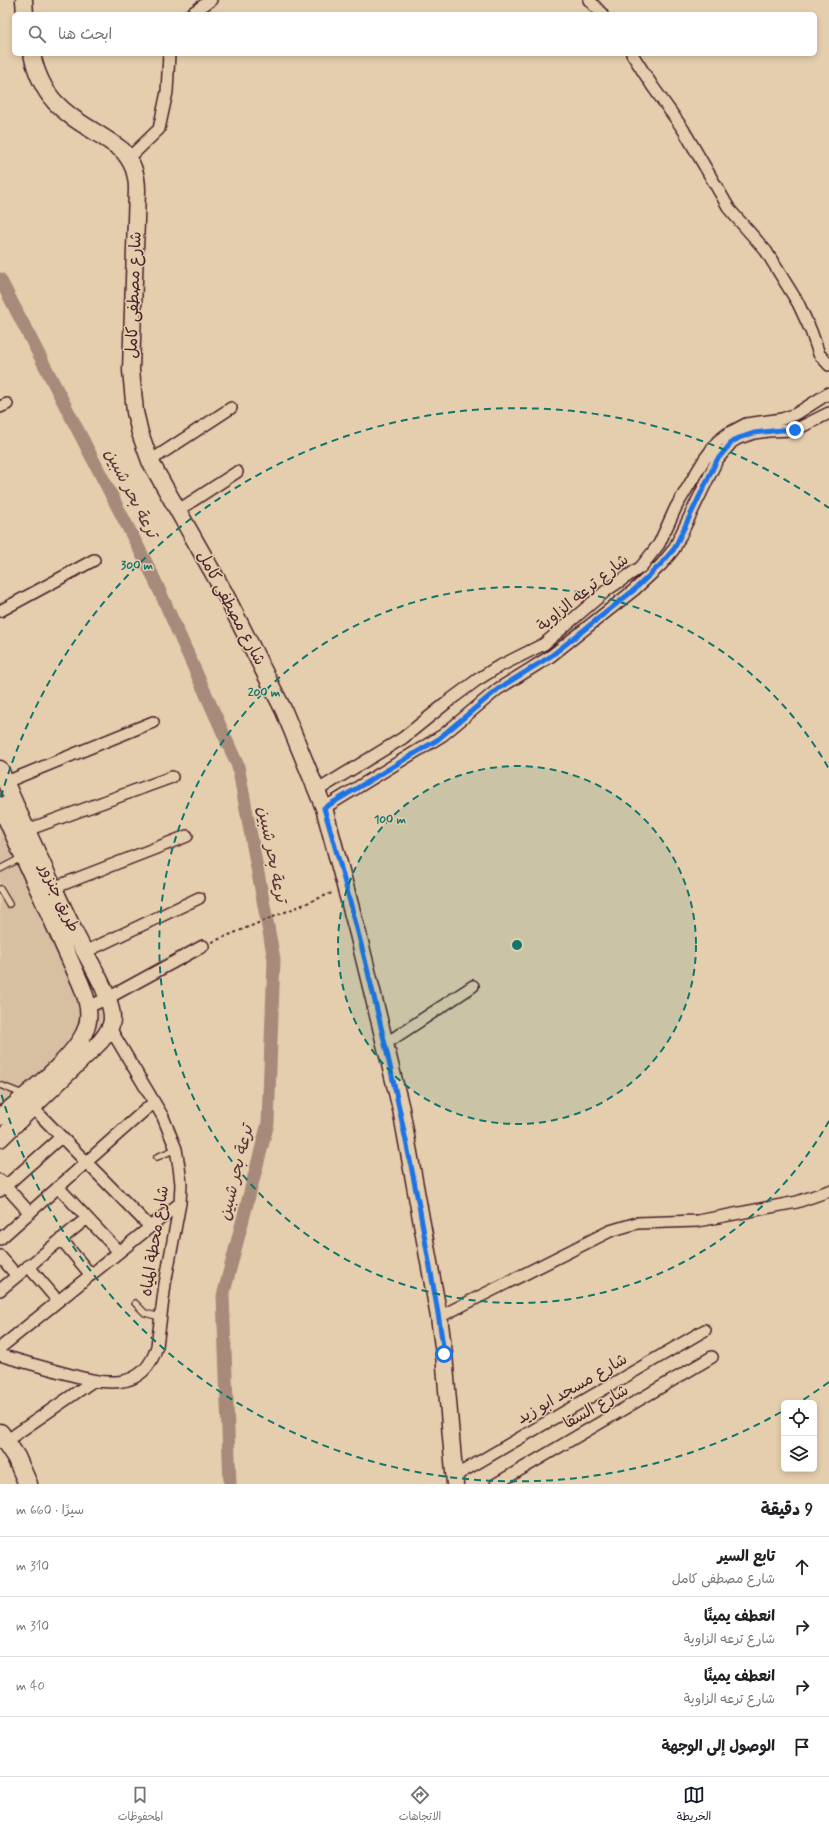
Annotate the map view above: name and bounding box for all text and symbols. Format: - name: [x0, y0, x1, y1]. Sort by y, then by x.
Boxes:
- search box: [12, 12, 817, 56]
- icon: search: [26, 23, 48, 45]
- text: ابحث هنا: [58, 25, 112, 45]
- street label: شارع مصطفى كامل: [121, 231, 147, 359]
- route end: [786, 421, 804, 439]
- water label: ترعة بحر شبين: [99, 445, 164, 544]
- street label: شارع مصطفى كامل: [192, 547, 270, 669]
- street label: شارع ترعه الزاوية: [533, 549, 633, 637]
- text: 300 m: [121, 558, 154, 574]
- text: 200 m: [248, 685, 281, 701]
- water label: ترعة بحر شبين: [252, 804, 293, 907]
- text: 100 m: [374, 812, 407, 828]
- street label: طريق جنزور: [33, 858, 84, 936]
- centre of rings: [510, 938, 524, 952]
- water label: ترعة بحر شبين: [214, 1120, 259, 1223]
- street label: شارع محطة المياه: [136, 1184, 174, 1298]
- route start: [435, 1345, 453, 1363]
- street label: شارع مسجد ابو زيد: [513, 1349, 631, 1429]
- street label: شارع السقا: [560, 1380, 632, 1434]
- map controls: [781, 1400, 817, 1472]
- button: locate: [781, 1400, 817, 1436]
- button: layers: [781, 1436, 817, 1472]
- text: 9 دقيقة: [761, 1499, 813, 1521]
- text: سيرًا · 660 m: [16, 1502, 84, 1519]
- text: تابع السير: [717, 1547, 775, 1567]
- icon: ahead: [791, 1556, 813, 1578]
- text: 310 m: [16, 1558, 49, 1575]
- text: شارع مصطفى كامل: [672, 1571, 775, 1588]
- text: انعطف يمينًا: [704, 1607, 775, 1627]
- icon: right: [791, 1616, 813, 1638]
- text: 310 m: [16, 1618, 49, 1635]
- text: شارع ترعه الزاوية: [684, 1631, 775, 1648]
- text: انعطف يمينًا: [704, 1667, 775, 1687]
- icon: right: [791, 1676, 813, 1698]
- text: 40 m: [16, 1678, 45, 1695]
- text: شارع ترعه الزاوية: [684, 1691, 775, 1708]
- icon: arrive: [791, 1736, 813, 1758]
- text: الوصول إلى الوجهة: [661, 1737, 775, 1757]
- tab: المحفوظات: [118, 1784, 163, 1826]
- tab: الاتجاهات: [399, 1784, 441, 1826]
- tab: الخريطة: [677, 1784, 711, 1826]

